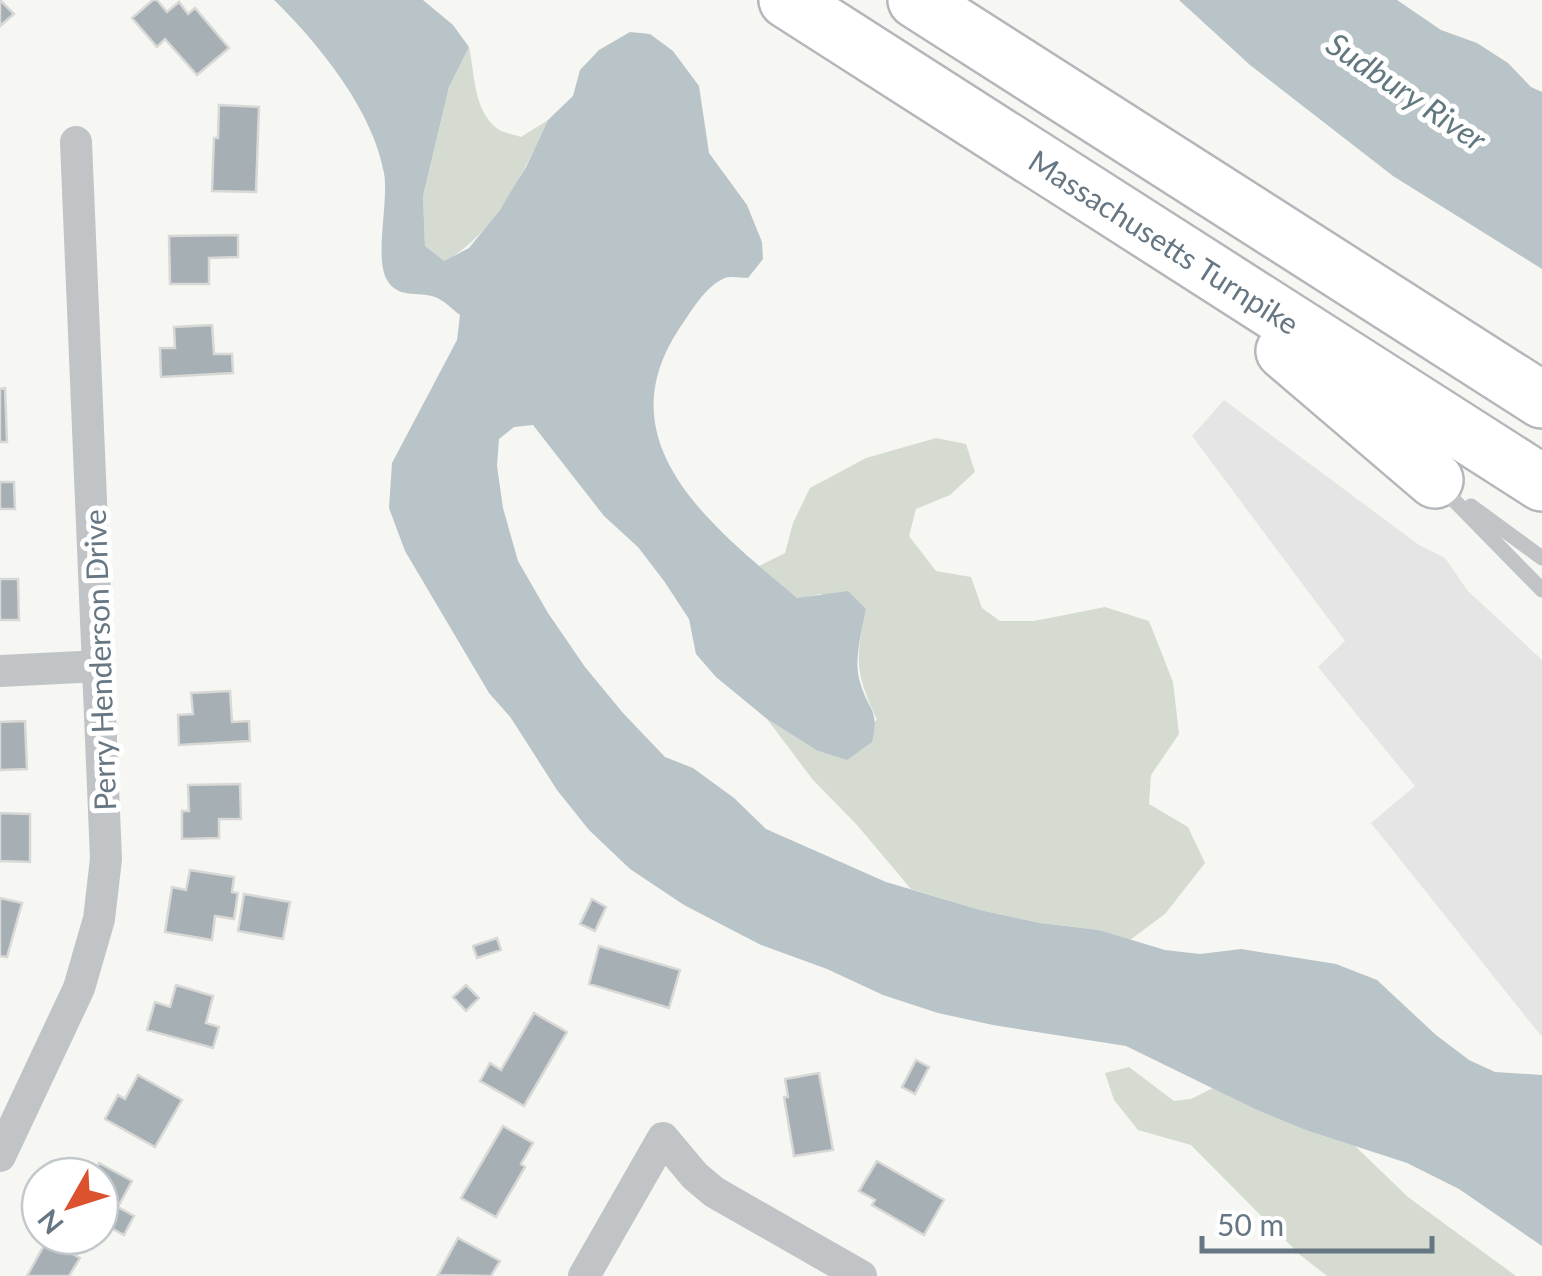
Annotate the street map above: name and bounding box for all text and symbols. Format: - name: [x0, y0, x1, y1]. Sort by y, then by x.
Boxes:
- water label: Sudbury River: [1320, 23, 1495, 159]
- street label: Massachusetts Turnpike: [1023, 142, 1306, 341]
- street label: Perry Henderson Drive: [76, 509, 122, 811]
- north arrow: [20, 1156, 120, 1256]
- scale bar: [1202, 1191, 1432, 1253]
- text: N: [30, 1203, 70, 1241]
- text: 50 m: [1217, 1206, 1284, 1242]

